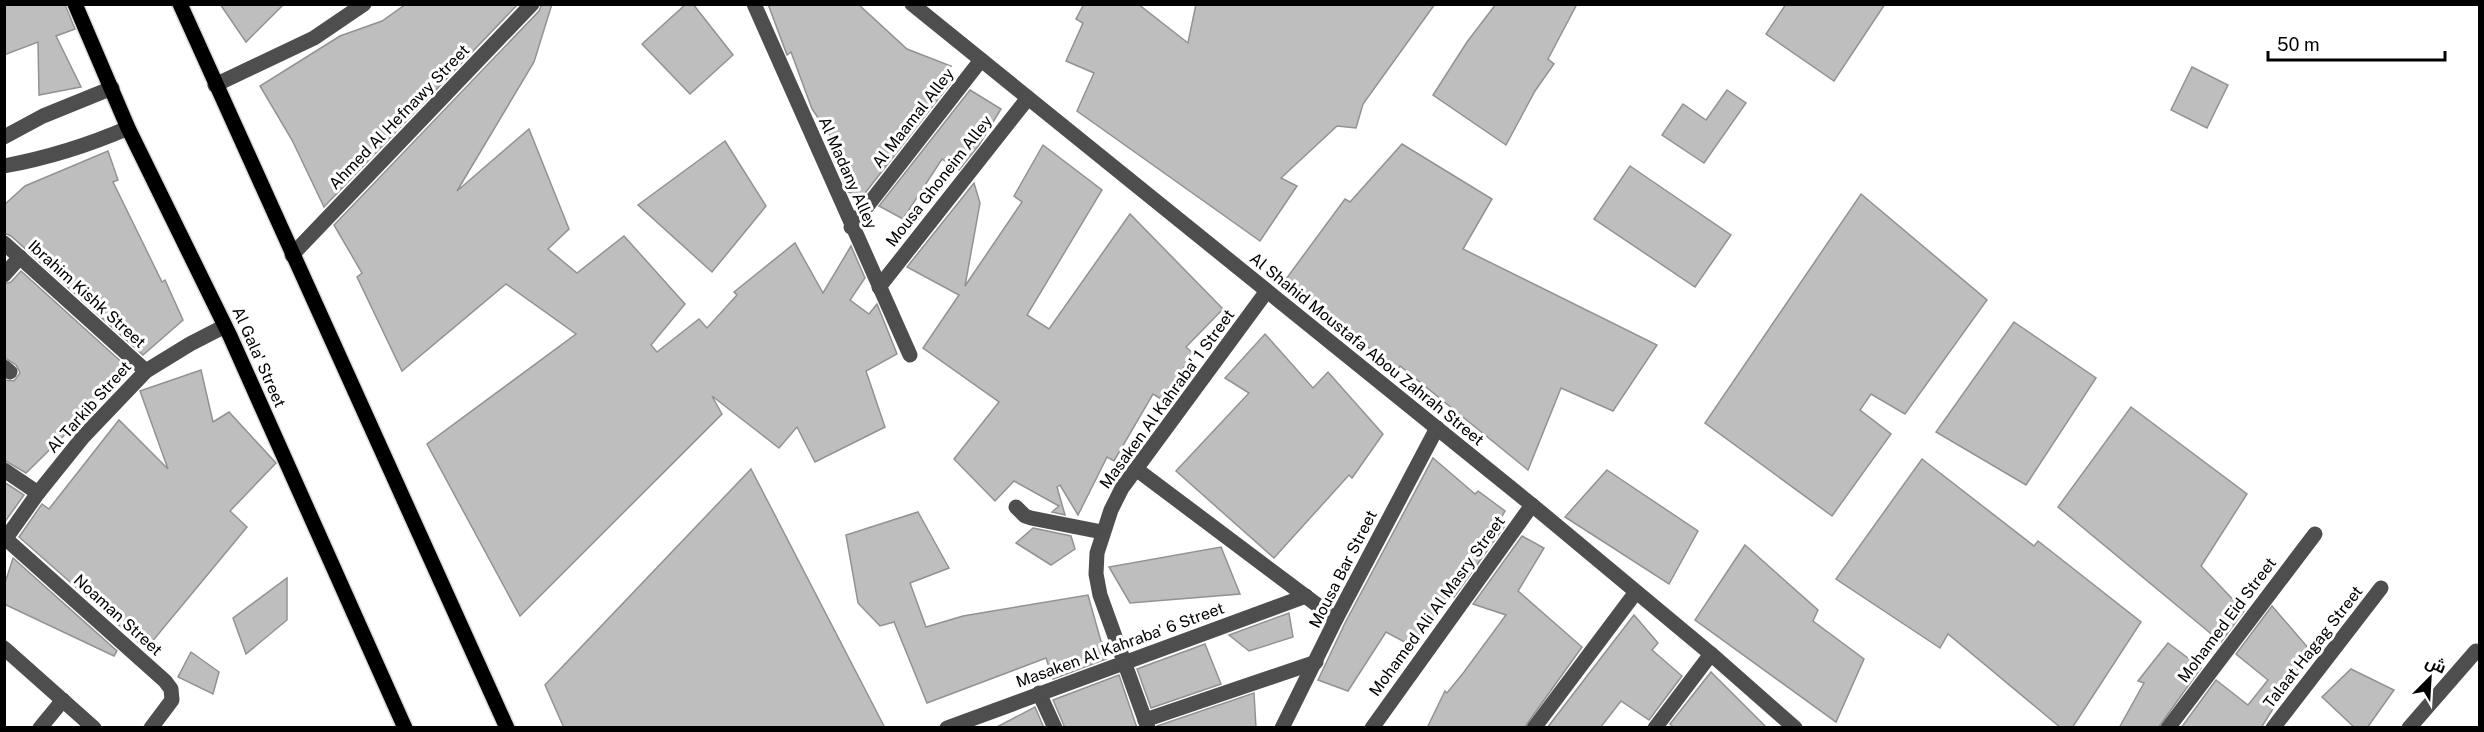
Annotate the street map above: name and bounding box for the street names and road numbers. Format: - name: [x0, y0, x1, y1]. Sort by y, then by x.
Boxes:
- street label: Ahmed Al Hefnawy Street: [325, 41, 473, 193]
- street label: Al Maamal Alley: [868, 64, 958, 172]
- street label: Mousa Ghoneim Alley: [882, 111, 996, 250]
- street label: Al Madany Alley: [815, 114, 881, 232]
- street label: Ibrahim Kishk Street: [24, 236, 150, 352]
- street label: Al Shahid Moustafa Abou Zahrah Street: [1246, 249, 1488, 449]
- street label: Al Gala' Street: [228, 304, 290, 410]
- street label: Masaken Al Kahraba' 1 Street: [1096, 306, 1238, 492]
- street label: Al Tarkib Street: [43, 357, 135, 457]
- street label: Mousa Bar Street: [1305, 507, 1381, 631]
- street label: Mohamed Ali Al Masry Street: [1365, 512, 1509, 700]
- street label: Mohamed Eid Street: [2174, 554, 2280, 686]
- street label: Noaman Street: [70, 570, 166, 660]
- street label: Talaat Hagag Street: [2259, 582, 2367, 712]
- street label: Masaken Al Kahraba' 6 Street: [1013, 598, 1227, 692]

